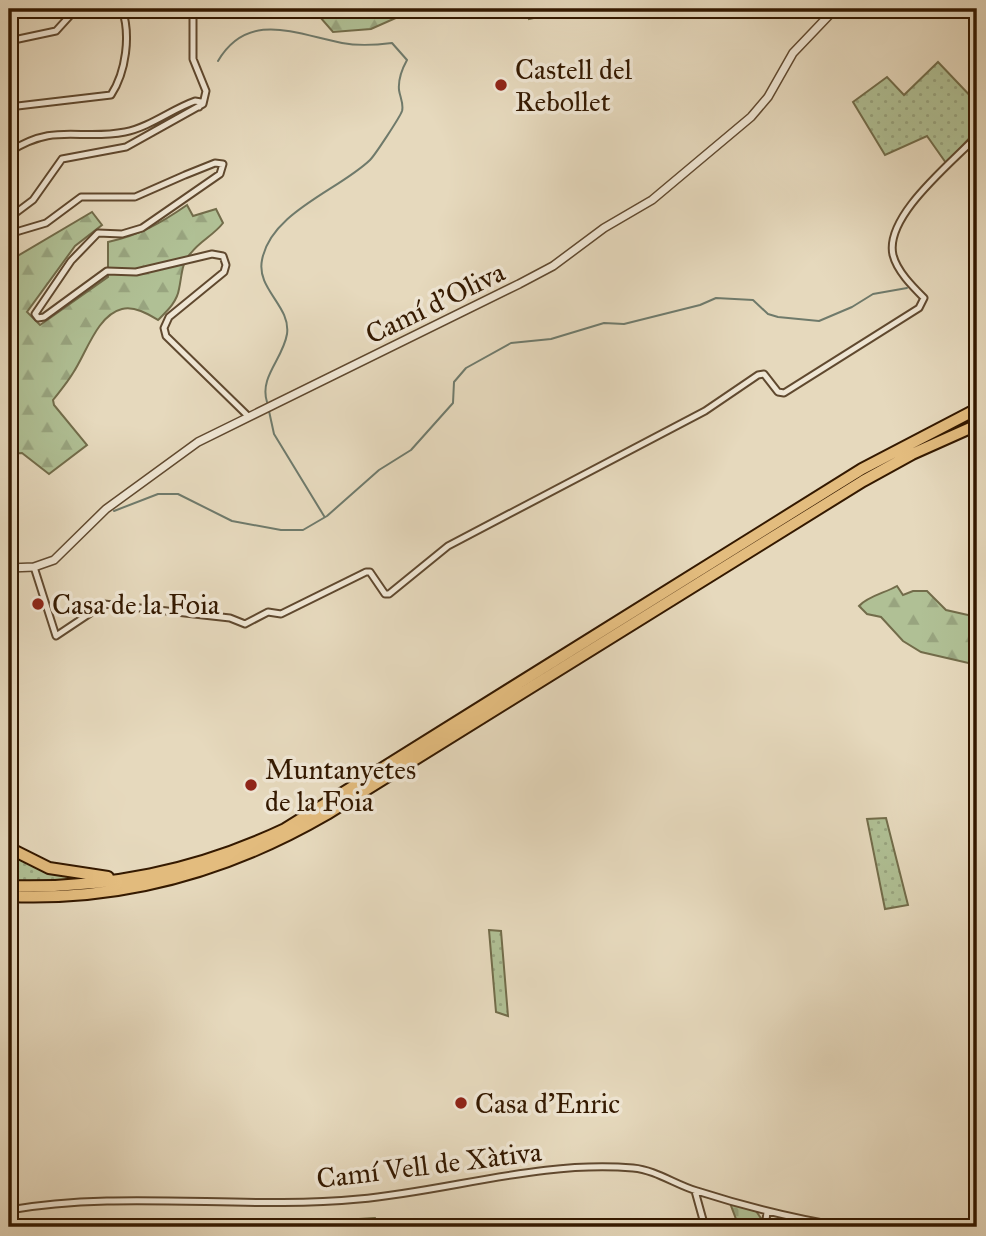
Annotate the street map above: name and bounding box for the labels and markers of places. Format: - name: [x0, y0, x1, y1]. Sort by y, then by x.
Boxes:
- place label: Castell del Rebollet: [515, 52, 633, 119]
- marker: Castell del Rebollet: [493, 77, 509, 93]
- place label: Casa de la Foia: [52, 587, 220, 622]
- marker: Casa de la Foia: [30, 596, 46, 612]
- place label: Muntanyetes de la Foia: [265, 752, 416, 819]
- marker: Muntanyetes de la Foia: [243, 777, 259, 793]
- place label: Casa d'Enric: [475, 1086, 620, 1121]
- marker: Casa d'Enric: [453, 1095, 469, 1111]

